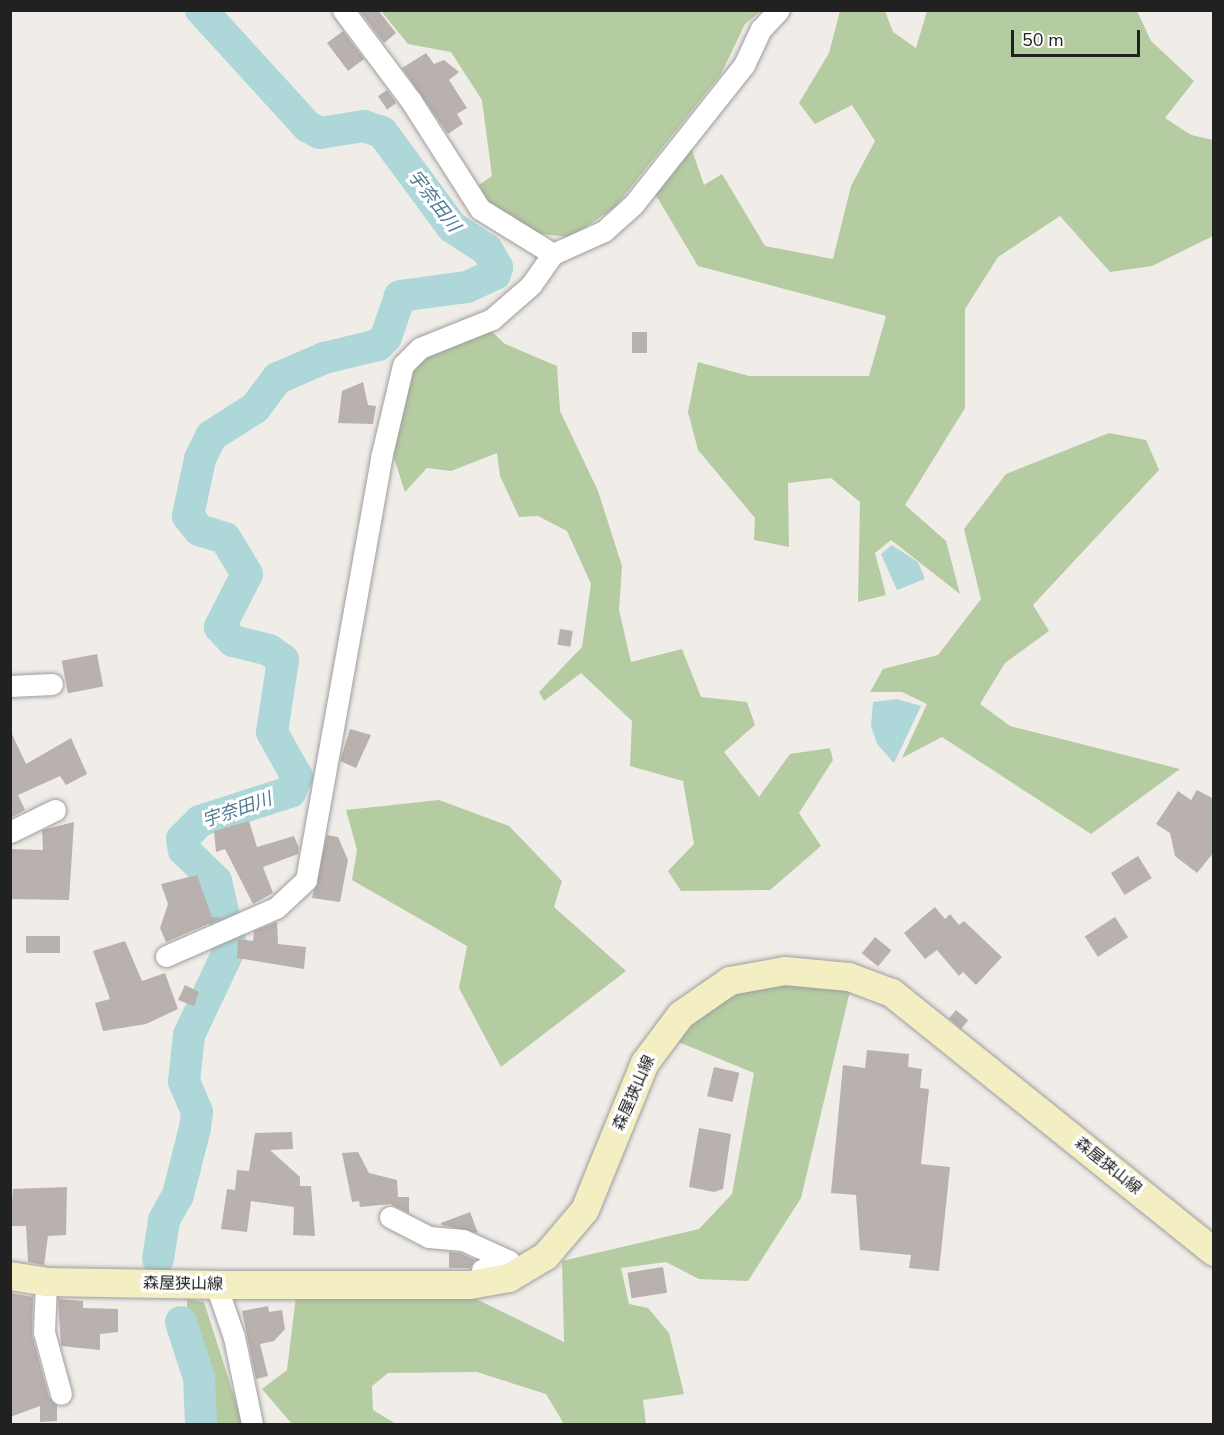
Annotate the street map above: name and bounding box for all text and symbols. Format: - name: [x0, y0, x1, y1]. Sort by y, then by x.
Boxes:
- scale bar: [1014, 18, 1143, 56]
- text: 50 m: [1022, 28, 1064, 52]
- water label: 宇奈田川: [403, 166, 465, 236]
- water label: 宇奈田川: [199, 788, 275, 832]
- street label: 森屋狭山線: [609, 1053, 659, 1133]
- street label: 森屋狭山線: [1071, 1133, 1145, 1199]
- street label: 森屋狭山線: [143, 1274, 223, 1294]

